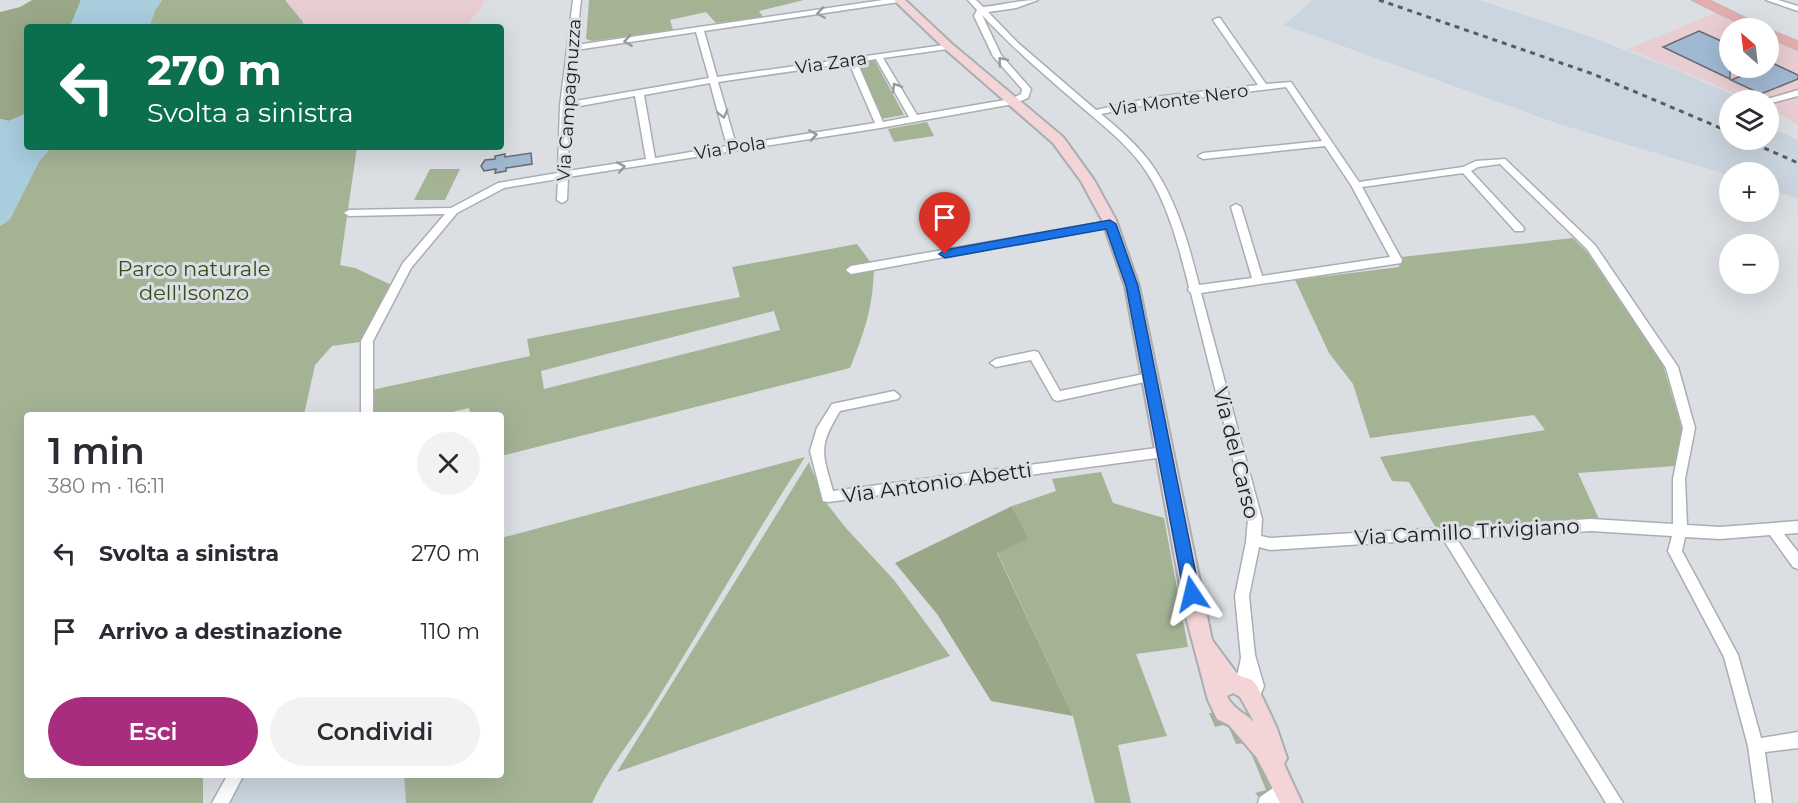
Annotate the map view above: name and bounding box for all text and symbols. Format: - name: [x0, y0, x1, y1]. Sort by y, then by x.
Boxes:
- one-way arrow: [816, 6, 825, 19]
- street label: Via Campagnuzza: [552, 18, 586, 182]
- north arrow: [1719, 18, 1779, 78]
- map controls: [1719, 18, 1779, 294]
- one-way arrow: [623, 34, 632, 46]
- text: 270 m: [147, 44, 281, 96]
- street label: Via Zara: [794, 47, 868, 79]
- icon: left: [48, 48, 126, 126]
- one-way arrow: [998, 57, 1009, 68]
- street label: Via Monte Nero: [1108, 79, 1250, 121]
- one-way arrow: [892, 83, 904, 93]
- button: layers: [1719, 90, 1779, 150]
- text: Svolta a sinistra: [147, 96, 354, 129]
- one-way arrow: [716, 108, 728, 119]
- one-way arrow: [808, 130, 818, 142]
- street label: Via Pola: [693, 132, 767, 164]
- one-way arrow: [616, 161, 625, 173]
- button: +: [1719, 162, 1779, 222]
- pin: [919, 192, 970, 254]
- icon: arrive: [928, 201, 961, 234]
- button: −: [1719, 234, 1779, 294]
- park label: Parco naturale dell'Isonzo: [117, 256, 271, 305]
- street label: Via del Carso: [1208, 384, 1265, 521]
- text: 1 min: [48, 429, 145, 473]
- button: close: [417, 432, 480, 495]
- street label: Via Antonio Abetti: [840, 457, 1033, 508]
- text: 380 m · 16:11: [48, 474, 165, 498]
- street label: Via Camillo Trivigiano: [1354, 513, 1580, 550]
- icon: left: [48, 537, 81, 570]
- text: Svolta a sinistra: [99, 540, 279, 567]
- text: 270 m: [411, 540, 480, 567]
- position arrow: [1160, 562, 1224, 626]
- icon: arrive: [48, 615, 81, 648]
- text: Arrivo a destinazione: [99, 618, 342, 645]
- text: 110 m: [420, 618, 480, 645]
- button: Esci: [48, 697, 258, 766]
- button: Condividi: [270, 697, 480, 766]

